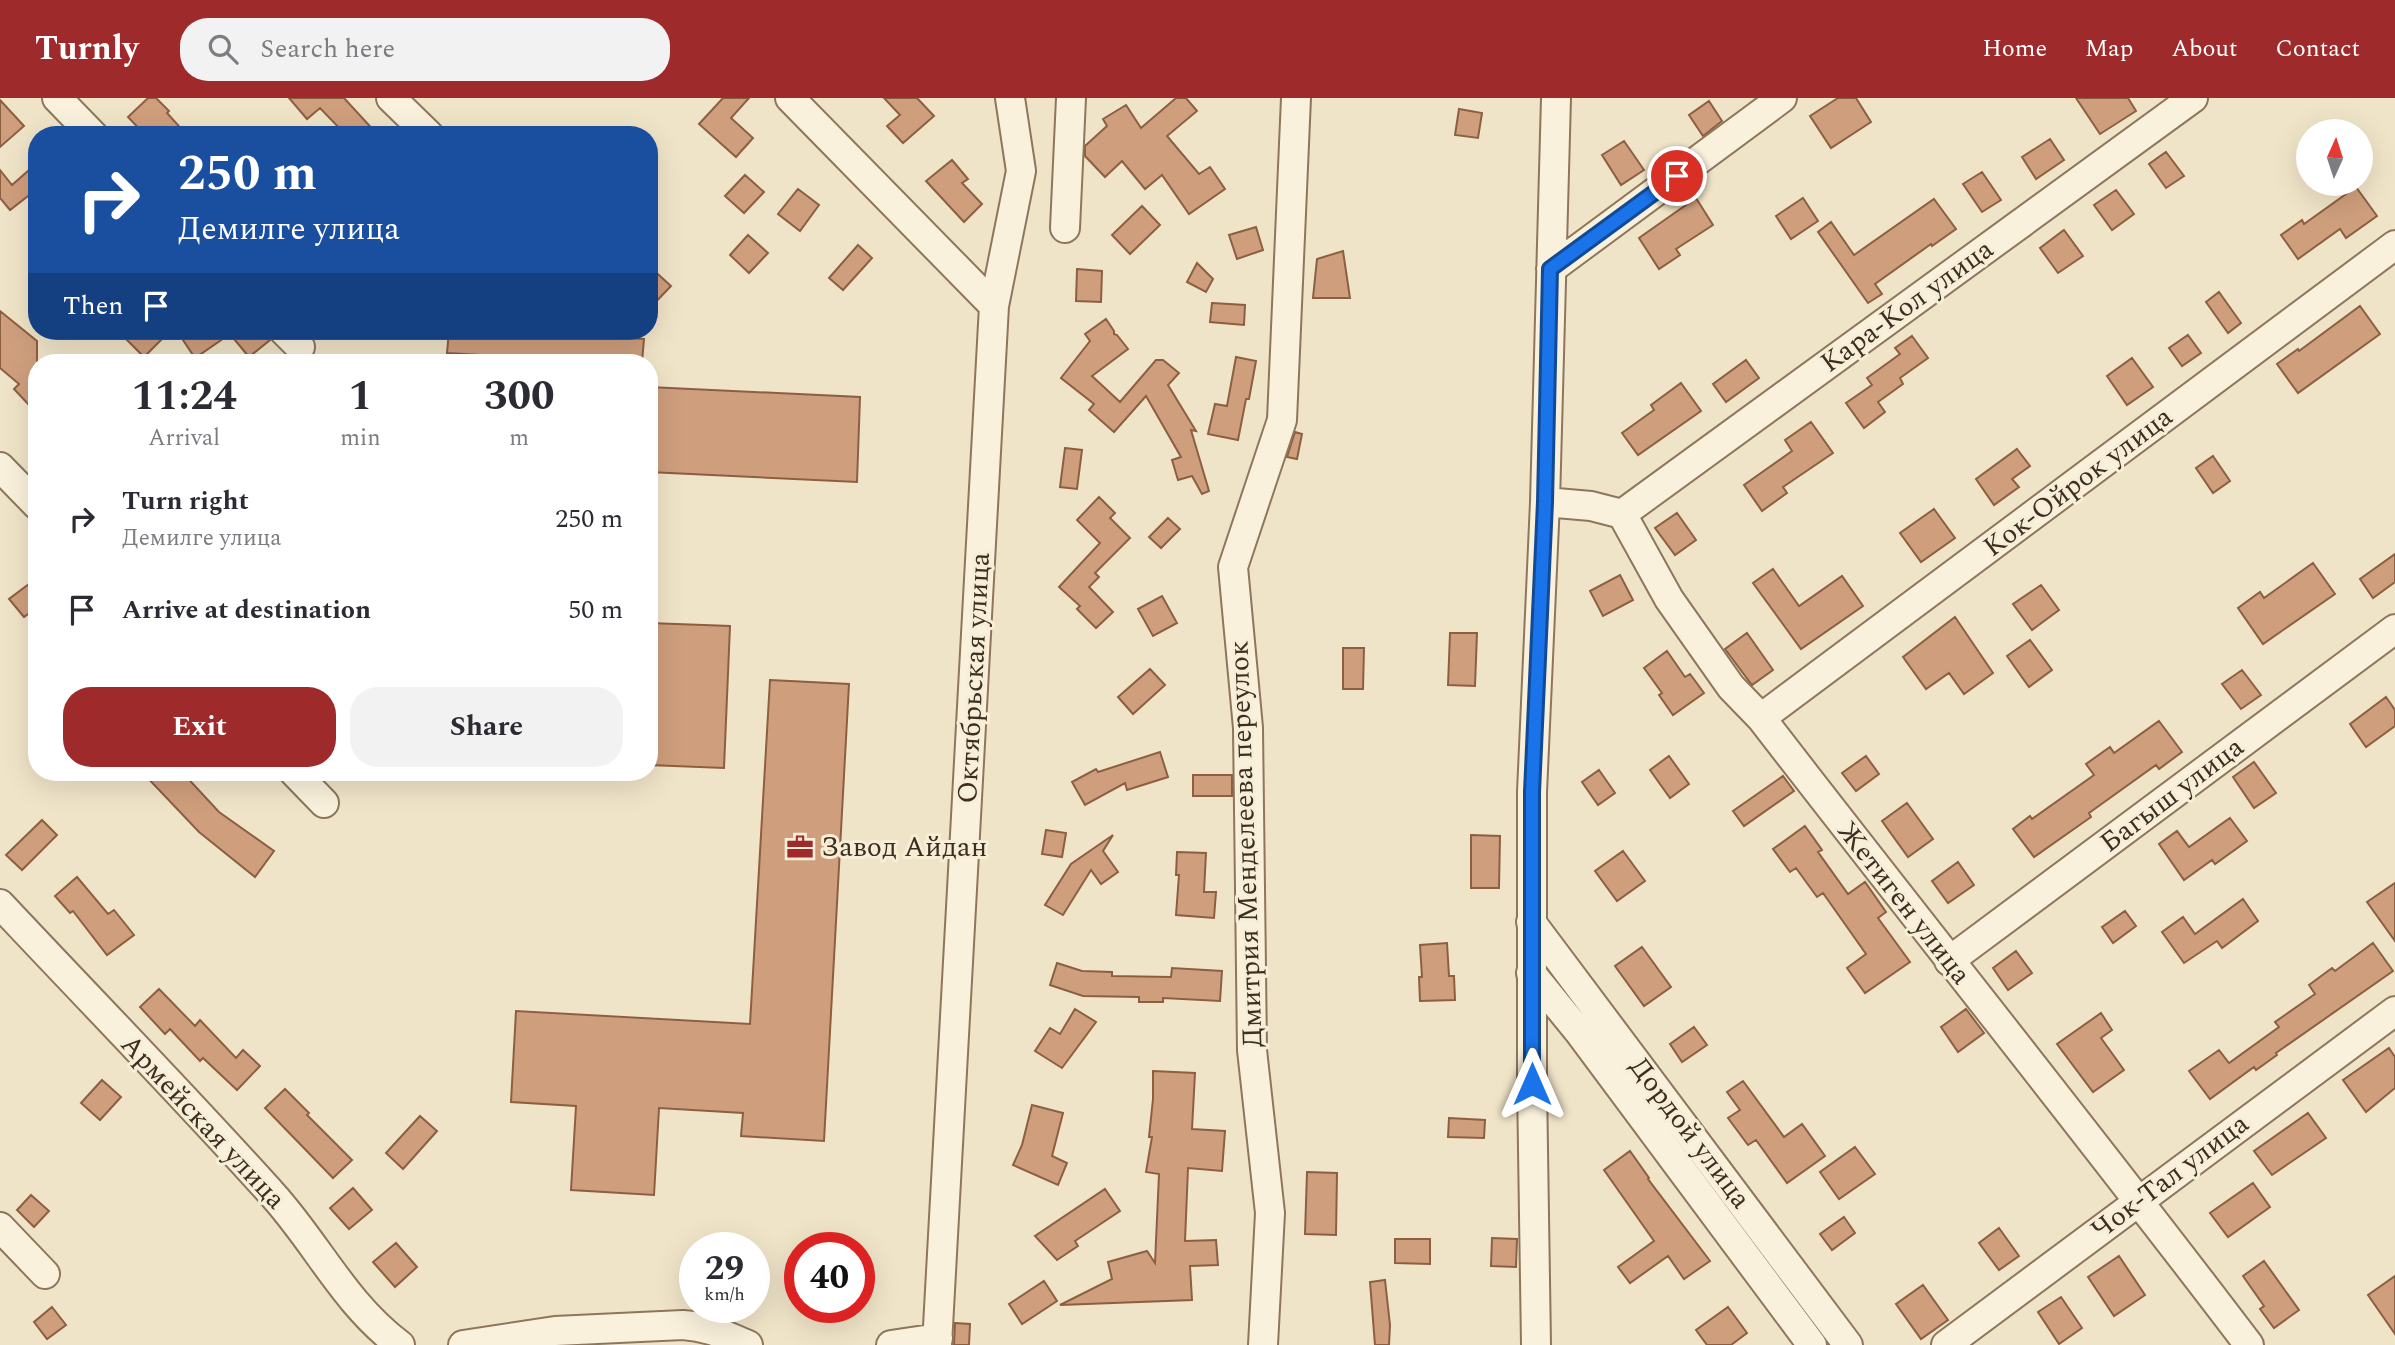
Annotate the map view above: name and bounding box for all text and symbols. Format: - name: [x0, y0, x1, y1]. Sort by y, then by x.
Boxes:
- search box: [180, 18, 670, 81]
- text: Turnly: [35, 24, 138, 74]
- text: Search here: [260, 29, 395, 69]
- icon: search: [204, 30, 242, 68]
- text: Home: [1982, 31, 2047, 67]
- text: Map: [2085, 31, 2133, 67]
- text: About: [2171, 31, 2237, 67]
- text: Contact: [2275, 31, 2360, 67]
- north arrow: [2296, 119, 2373, 196]
- map controls: [2296, 119, 2373, 196]
- text: 250 m: [178, 137, 317, 212]
- pin: [1647, 146, 1707, 206]
- icon: right: [63, 154, 154, 245]
- icon: arrive: [1658, 157, 1696, 195]
- text: Демилге улица: [178, 205, 400, 254]
- street label: Кара-Кол улица: [1811, 228, 2003, 384]
- text: Then: [63, 286, 123, 326]
- icon: arrive: [137, 287, 175, 325]
- text: 11:24: [131, 365, 237, 428]
- text: 1: [349, 365, 372, 428]
- text: 300: [484, 365, 555, 428]
- street label: Кок-Ойрок улица: [1974, 396, 2182, 568]
- text: Arrival: [148, 421, 220, 456]
- text: min: [340, 421, 381, 456]
- text: m: [509, 421, 529, 456]
- text: Turn right: [122, 481, 249, 521]
- text: 250 m: [555, 499, 623, 539]
- icon: right: [63, 500, 101, 538]
- text: Демилге улица: [122, 521, 282, 556]
- street label: Октябрьская улица: [946, 551, 1002, 805]
- text: Arrive at destination: [122, 590, 371, 630]
- text: 50 m: [568, 590, 623, 630]
- icon: arrive: [63, 591, 101, 629]
- street label: Дмитрия Менделеева переулок: [1217, 640, 1275, 1048]
- button: Exit: [63, 687, 336, 767]
- button: Share: [350, 687, 623, 767]
- street label: Багыш улица: [2091, 726, 2253, 864]
- street label: Жетиген улица: [1826, 812, 1982, 994]
- place label: Завод Айдан: [821, 826, 987, 869]
- office icon: Завод Айдан: [785, 832, 815, 862]
- street label: Армейская улица: [110, 1025, 296, 1220]
- position arrow: [1495, 1047, 1569, 1121]
- street label: Дордой улица: [1618, 1048, 1762, 1218]
- street label: Чок-Тал улица: [2082, 1103, 2258, 1251]
- speed limit sign: 40: [784, 1232, 875, 1323]
- text: 29: [705, 1242, 744, 1295]
- text: km/h: [704, 1281, 745, 1308]

